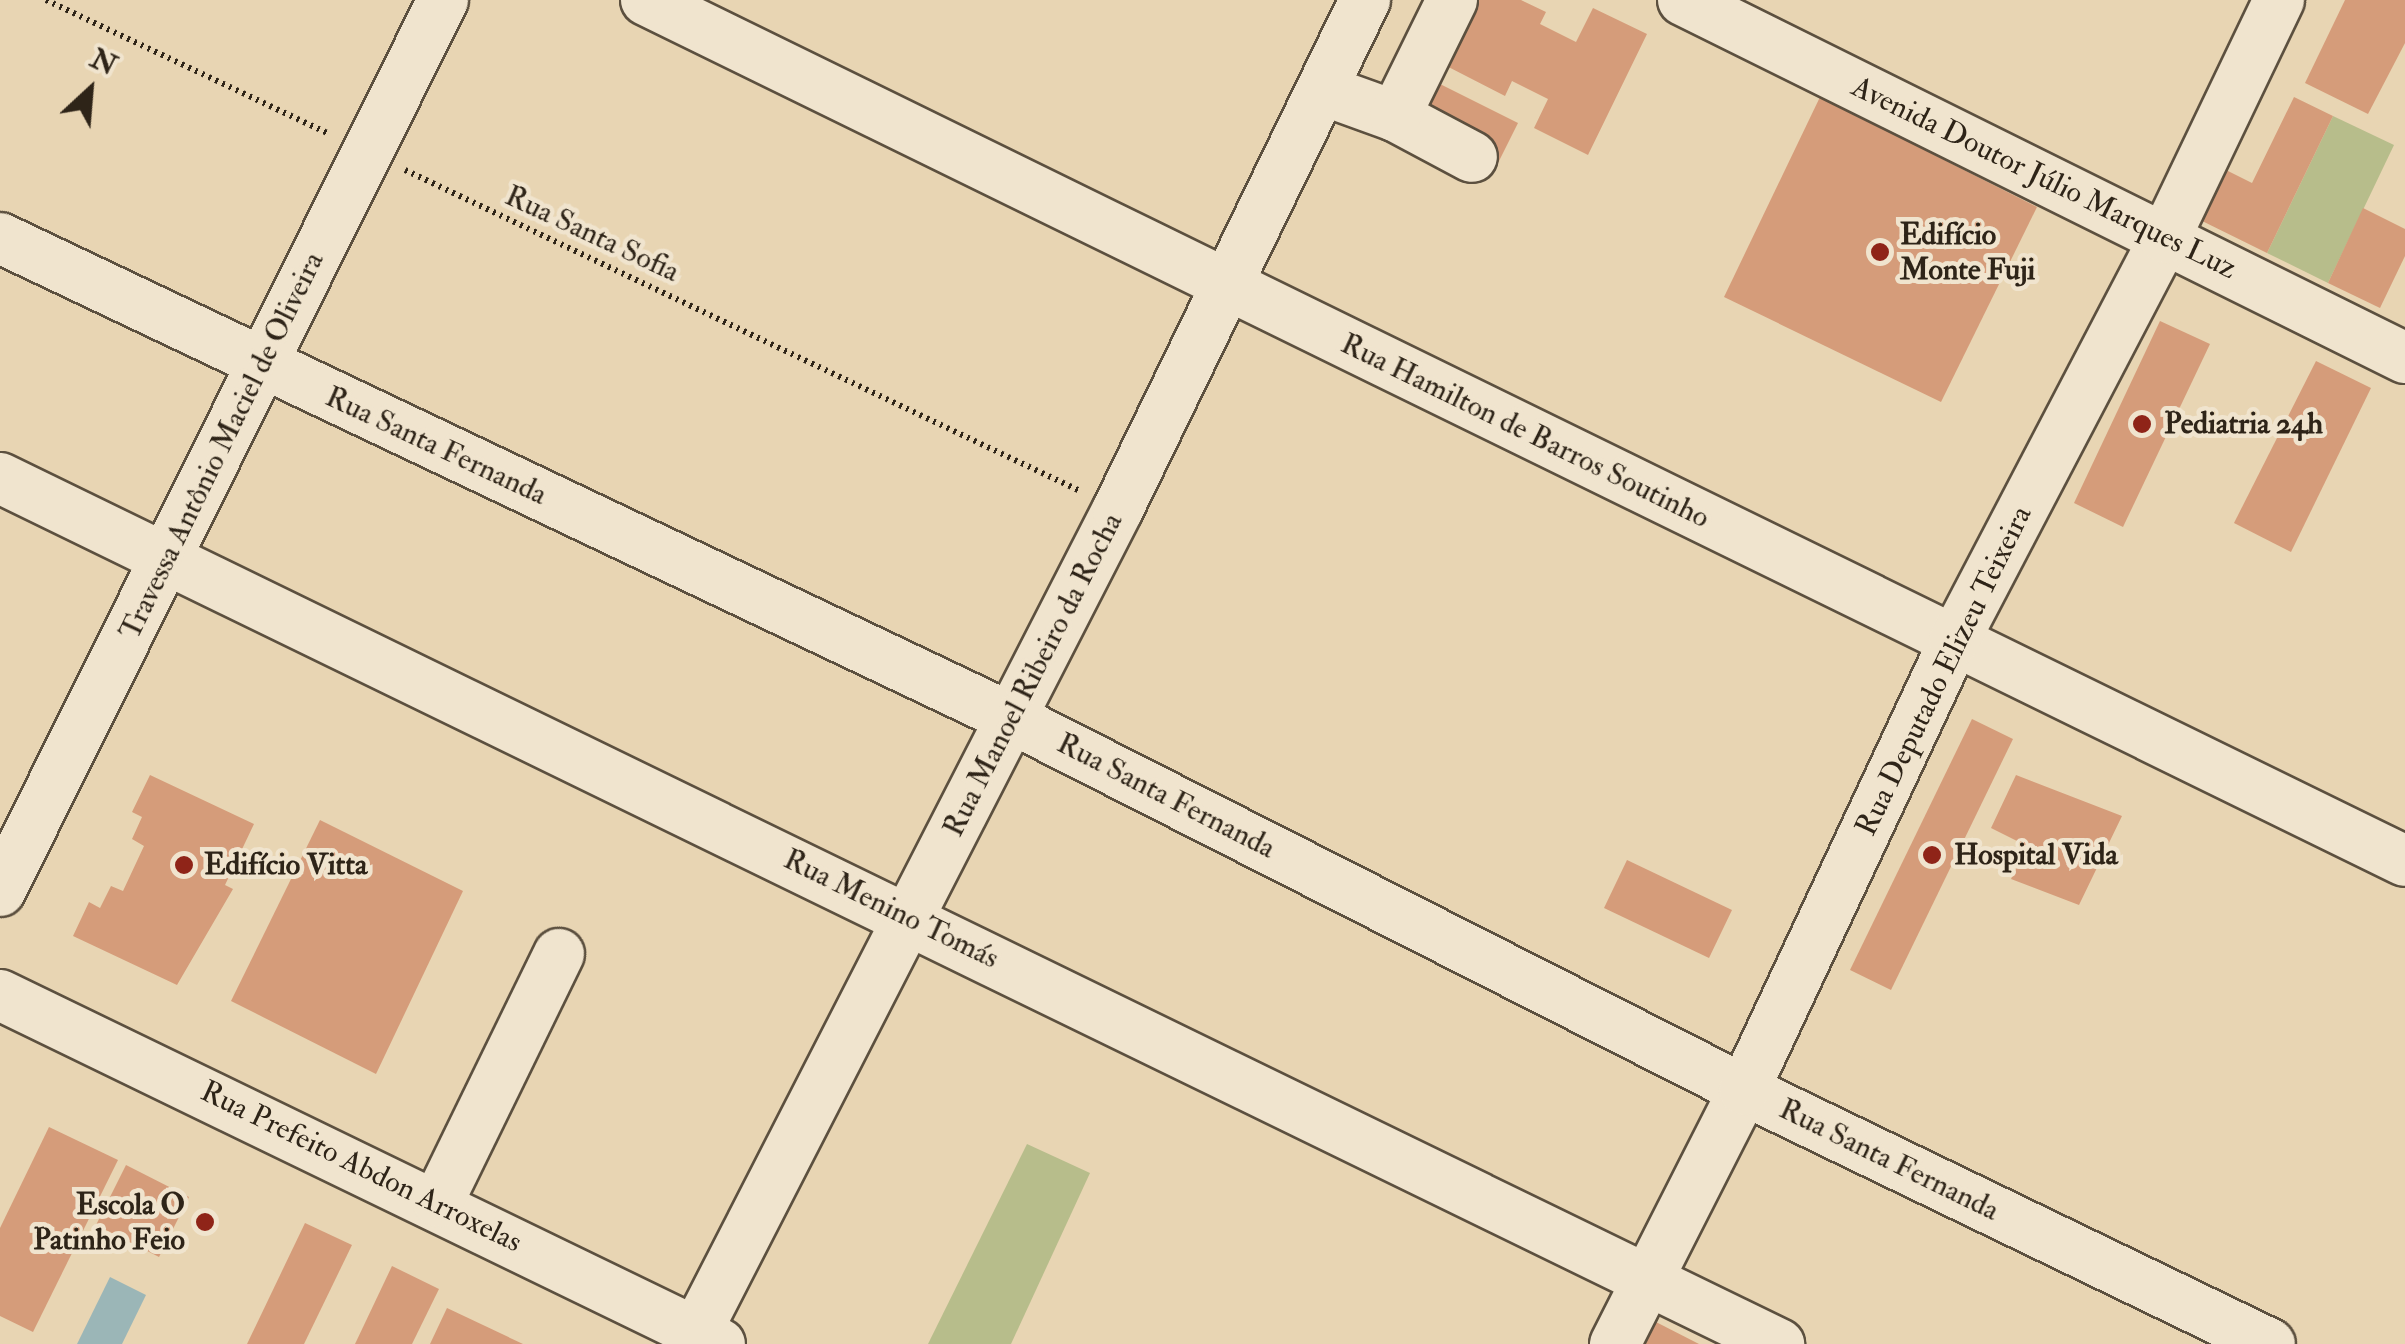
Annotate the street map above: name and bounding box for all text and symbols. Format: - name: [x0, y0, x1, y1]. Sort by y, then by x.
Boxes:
- north arrow: [40, 40, 140, 140]
- text: N: [84, 41, 122, 84]
- street label: Avenida Doutor Júlio Marques Luz: [1846, 69, 2242, 287]
- street label: Rua Santa Sofia: [499, 178, 685, 290]
- place label: Edifício Monte Fuji: [1900, 217, 2035, 288]
- marker: Edifício Monte Fuji: [1869, 241, 1891, 263]
- street label: Travessa Antônio Maciel de Oliveira: [112, 246, 332, 646]
- street label: Rua Hamilton de Barros Soutinho: [1335, 326, 1715, 536]
- street label: Rua Santa Fernanda: [320, 379, 552, 513]
- place label: Pediatria 24h: [2164, 406, 2323, 442]
- marker: Pediatria 24h: [2129, 411, 2155, 437]
- street label: Rua Deputado Elizeu Teixeira: [1848, 500, 2040, 842]
- street label: Rua Manoel Ribeiro da Rocha: [936, 507, 1130, 843]
- street label: Rua Santa Fernanda: [1051, 725, 1281, 867]
- place label: Hospital Vida: [1954, 837, 2118, 873]
- street label: Rua Menino Tomás: [778, 841, 1004, 977]
- marker: Hospital Vida: [1919, 842, 1945, 868]
- place label: Edifício Vitta: [204, 847, 367, 883]
- marker: Edifício Vitta: [173, 854, 195, 876]
- street label: Rua Prefeito Abdon Arroxelas: [195, 1074, 527, 1260]
- street label: Rua Santa Fernanda: [1773, 1091, 2005, 1229]
- place label: Escola O Patinho Feio: [33, 1187, 185, 1258]
- marker: Escola O Patinho Feio: [194, 1211, 216, 1233]

